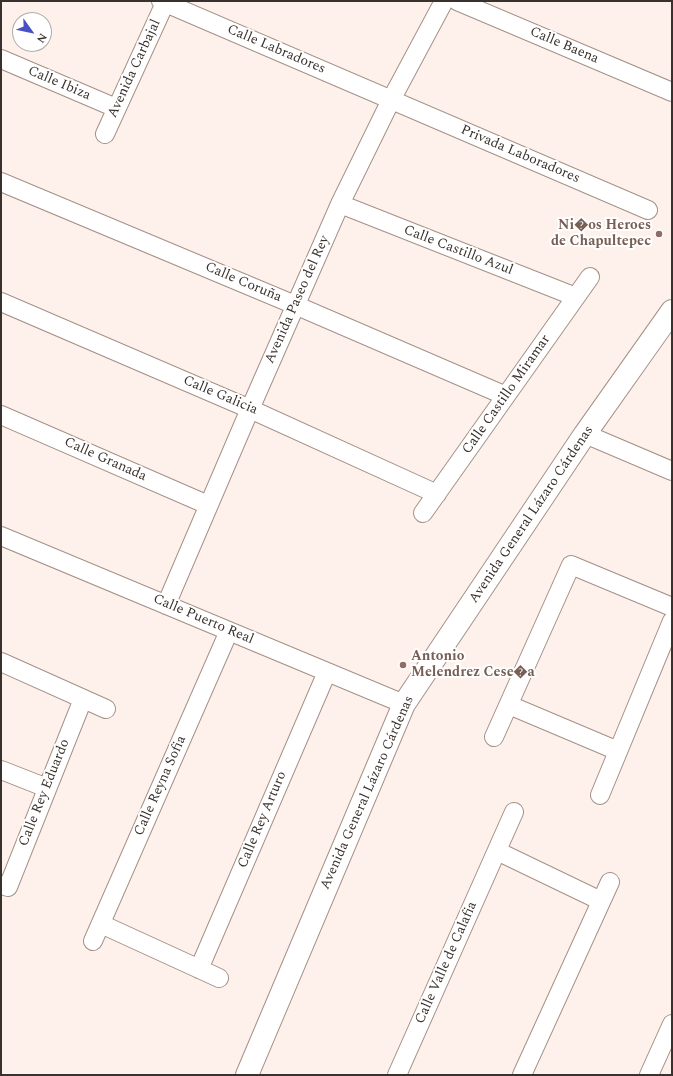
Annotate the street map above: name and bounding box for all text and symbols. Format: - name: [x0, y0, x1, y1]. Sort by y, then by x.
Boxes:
- north arrow: [12, 12, 52, 52]
- street label: Avenida Carbajal: [105, 17, 165, 121]
- street label: Calle Labradores: [224, 22, 328, 78]
- street label: Calle Baena: [527, 24, 601, 68]
- text: N: [32, 30, 51, 47]
- street label: Calle Ibiza: [25, 63, 93, 105]
- street label: Privada Laboradores: [458, 122, 582, 188]
- place label: Ni�os Heroes de Chapultepec: [551, 218, 651, 250]
- street label: Calle Castillo Azul: [401, 222, 515, 280]
- marker: Ni�os Heroes de Chapultepec: [654, 229, 664, 239]
- street label: Avenida Paseo del Rey: [262, 233, 334, 367]
- street label: Calle Coruña: [202, 259, 284, 307]
- street label: Calle Castillo Miramar: [459, 332, 555, 458]
- street label: Calle Galicia: [180, 373, 260, 419]
- street label: Avenida General Lázaro Cárdenas: [466, 423, 598, 607]
- street label: Calle Granada: [61, 434, 149, 486]
- street label: Calle Puerto Real: [150, 591, 256, 649]
- place label: Antonio Melendrez Cese�a: [411, 649, 535, 682]
- marker: Antonio Melendrez Cese�a: [398, 660, 408, 670]
- street label: Avenida General Lázaro Cárdenas: [318, 693, 418, 893]
- street label: Calle Reyna Sofia: [131, 733, 191, 839]
- street label: Calle Rey Eduardo: [16, 737, 74, 849]
- street label: Calle Rey Arturo: [235, 769, 291, 871]
- street label: Calle Valle de Calafia: [412, 899, 482, 1027]

